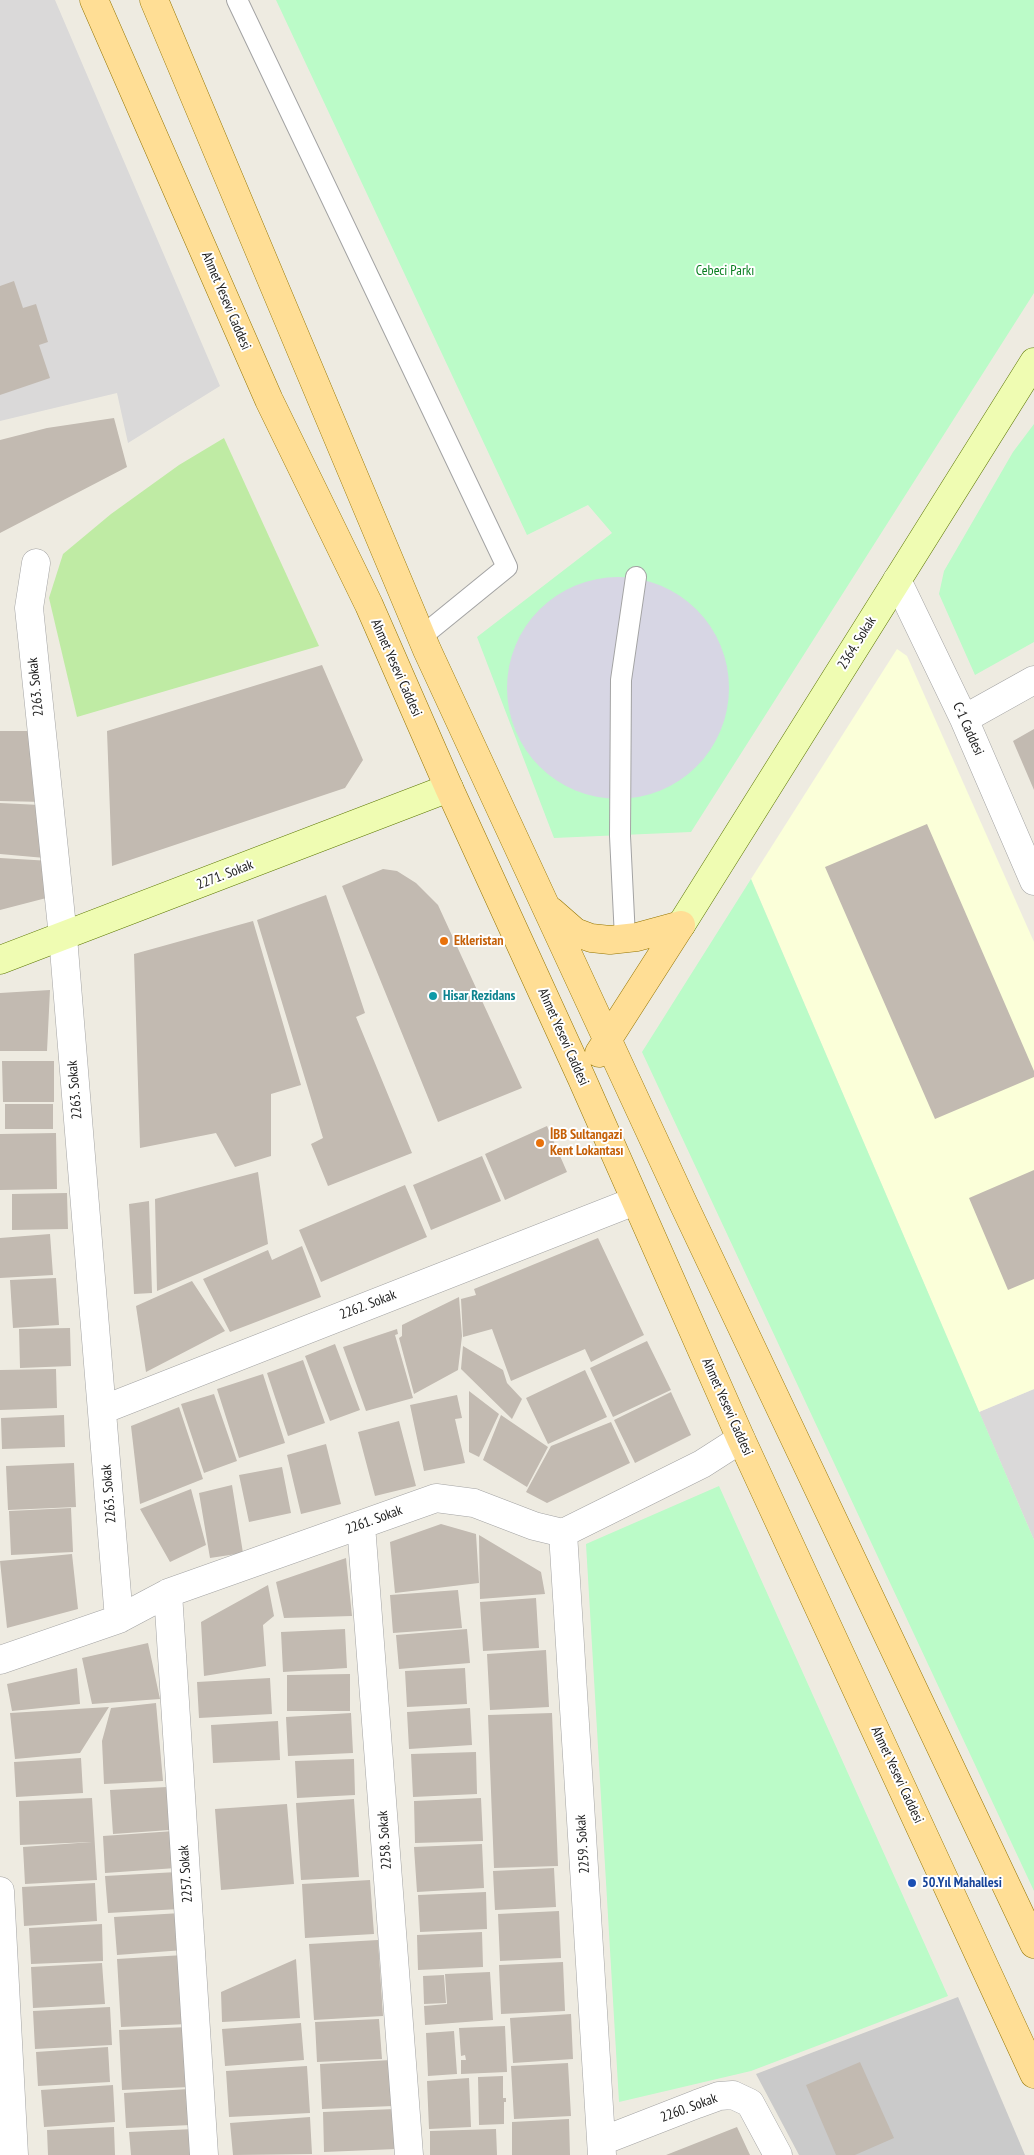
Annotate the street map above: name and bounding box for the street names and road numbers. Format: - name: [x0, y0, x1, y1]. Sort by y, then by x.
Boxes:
- street label: Ahmet Yesevi Caddesi: [198, 249, 254, 353]
- street label: 2364. Sokak: [834, 613, 880, 673]
- street label: Ahmet Yesevi Caddesi: [367, 617, 425, 719]
- street label: 2263. Sokak: [25, 657, 47, 717]
- street label: C-1 Caddesi: [949, 700, 987, 758]
- street label: 2271. Sokak: [194, 857, 256, 893]
- street label: Ahmet Yesevi Caddesi: [534, 986, 592, 1088]
- street label: 2263. Sokak: [64, 1060, 86, 1120]
- street label: 2262. Sokak: [337, 1287, 399, 1323]
- street label: Ahmet Yesevi Caddesi: [698, 1356, 756, 1458]
- street label: 2263. Sokak: [98, 1464, 120, 1524]
- street label: 2261. Sokak: [343, 1502, 405, 1538]
- street label: Ahmet Yesevi Caddesi: [867, 1724, 927, 1826]
- street label: 2258. Sokak: [375, 1810, 395, 1870]
- street label: 2259. Sokak: [573, 1814, 593, 1874]
- street label: 2257. Sokak: [176, 1845, 196, 1903]
- street label: 2260. Sokak: [658, 2090, 720, 2126]

